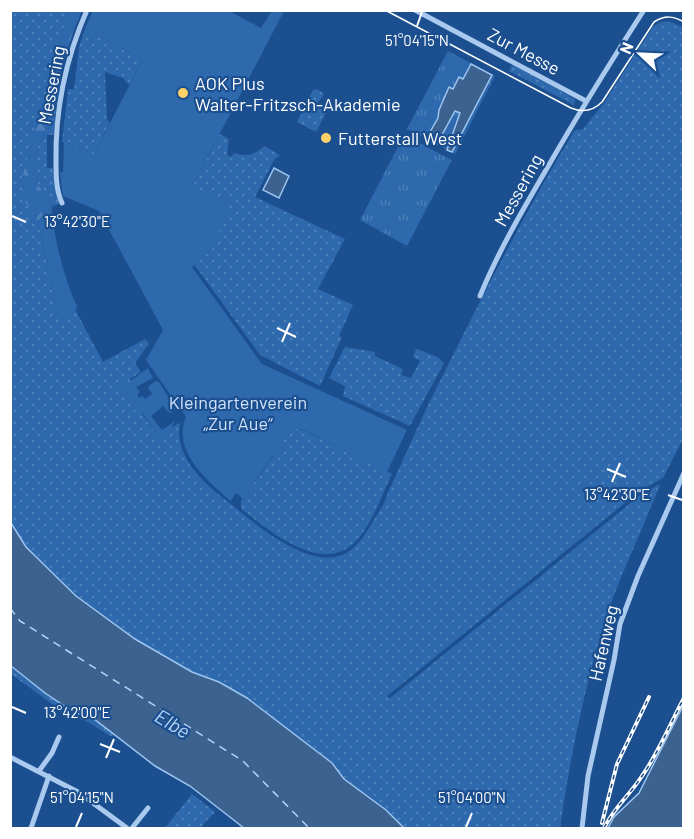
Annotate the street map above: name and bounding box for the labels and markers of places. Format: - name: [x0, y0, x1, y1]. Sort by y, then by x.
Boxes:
- place label: AOK Plus Walter-Fritzsch-Akademie: [195, 72, 401, 115]
- marker: AOK Plus Walter-Fritzsch-Akademie: [176, 86, 190, 100]
- place label: Futterstall West: [338, 127, 462, 149]
- marker: Futterstall West: [319, 131, 333, 145]

